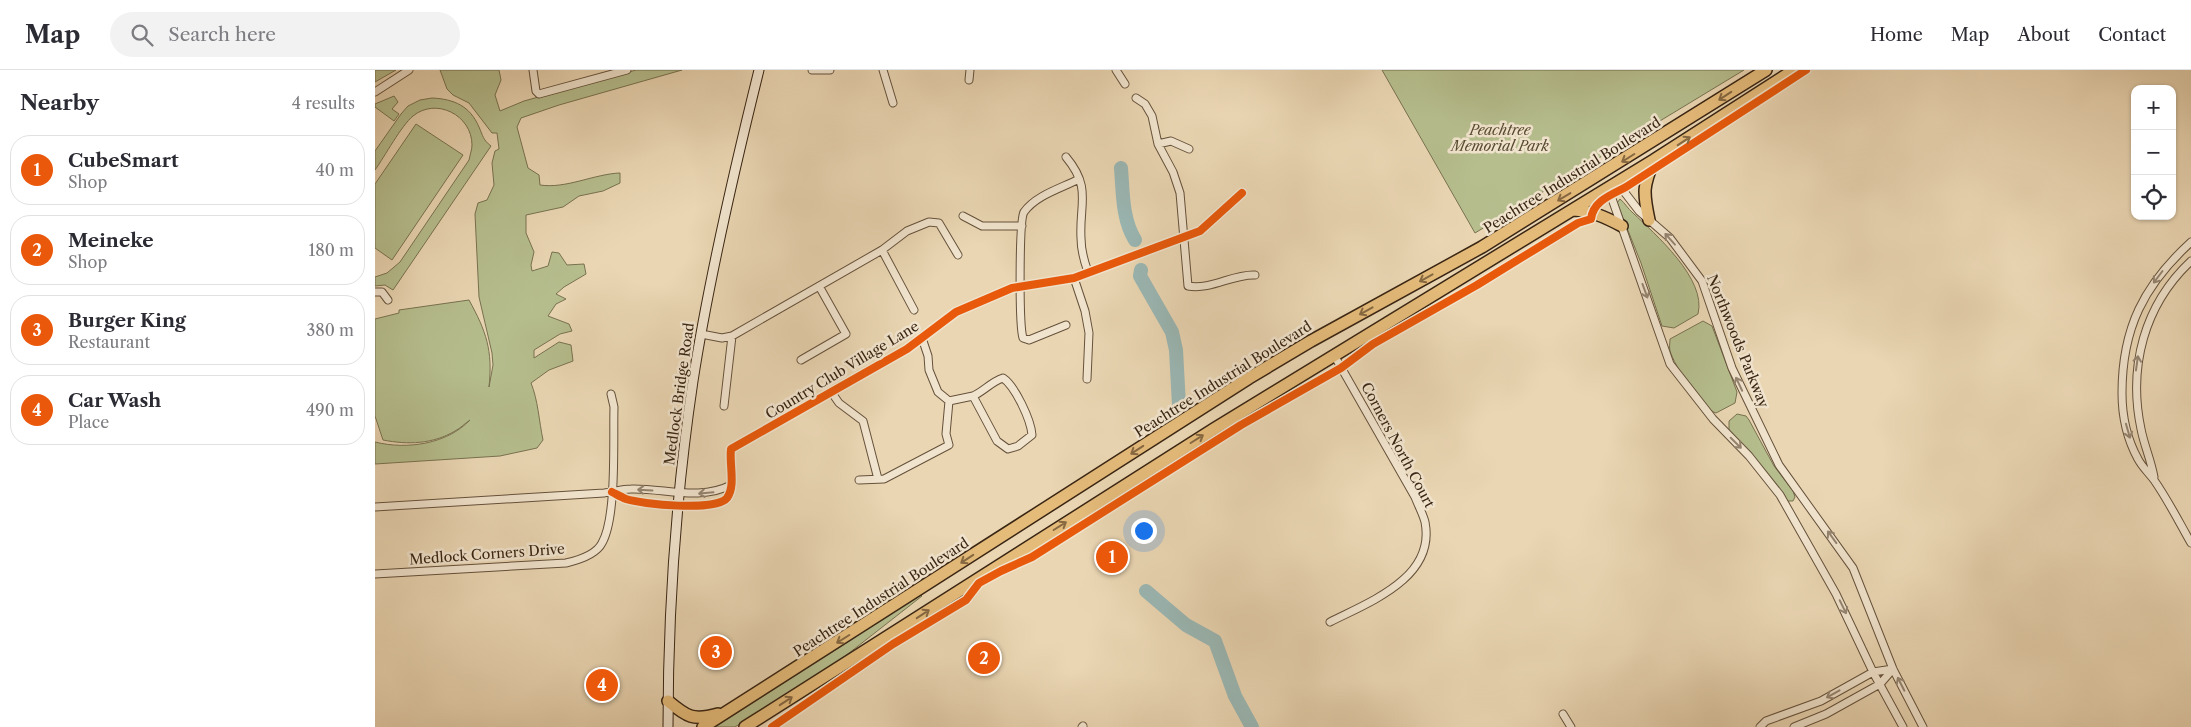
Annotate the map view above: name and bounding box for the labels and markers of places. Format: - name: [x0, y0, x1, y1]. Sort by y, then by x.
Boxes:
- pin: 1: [1096, 538, 1128, 576]
- pin: 3: [700, 633, 732, 671]
- pin: 2: [968, 639, 1000, 677]
- pin: 4: [586, 666, 618, 704]

